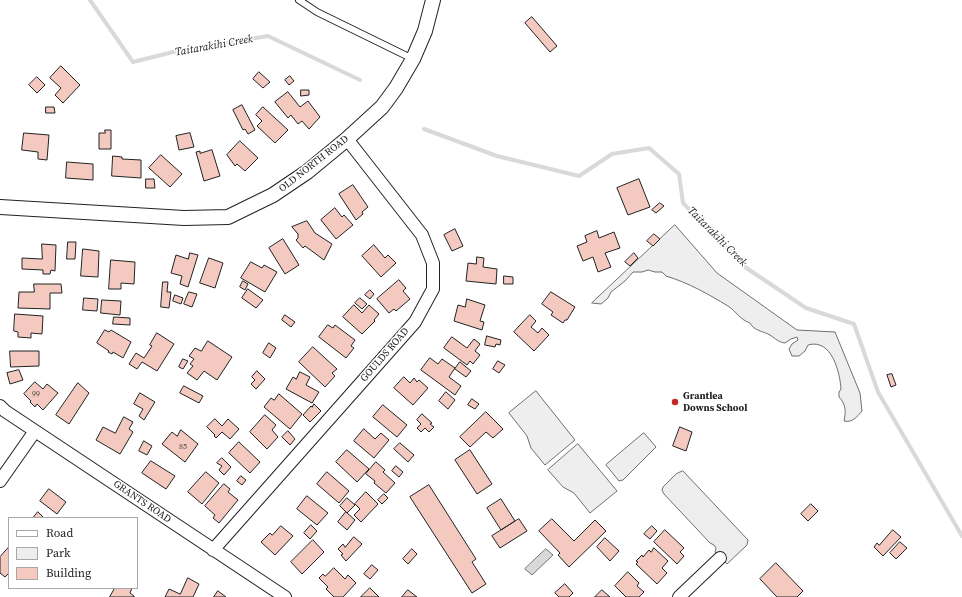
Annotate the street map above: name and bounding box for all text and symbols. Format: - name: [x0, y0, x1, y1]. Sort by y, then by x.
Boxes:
- water label: Taitarakihi Creek: [174, 33, 254, 59]
- street label: OLD NORTH ROAD: [277, 133, 351, 195]
- water label: Taitarakihi Creek: [684, 204, 750, 270]
- street label: GOULDS ROAD: [358, 325, 412, 385]
- house number: 99: [32, 389, 40, 399]
- place label: Grantlea Downs School: [683, 390, 747, 414]
- marker: Grantlea Downs School: [670, 397, 680, 407]
- house number: 85: [179, 442, 187, 452]
- street label: GRANTS ROAD: [111, 478, 173, 526]
- legend: [8, 517, 138, 589]
- text: Road: [46, 525, 73, 541]
- text: Park: [46, 545, 71, 561]
- text: Building: [46, 565, 91, 581]

